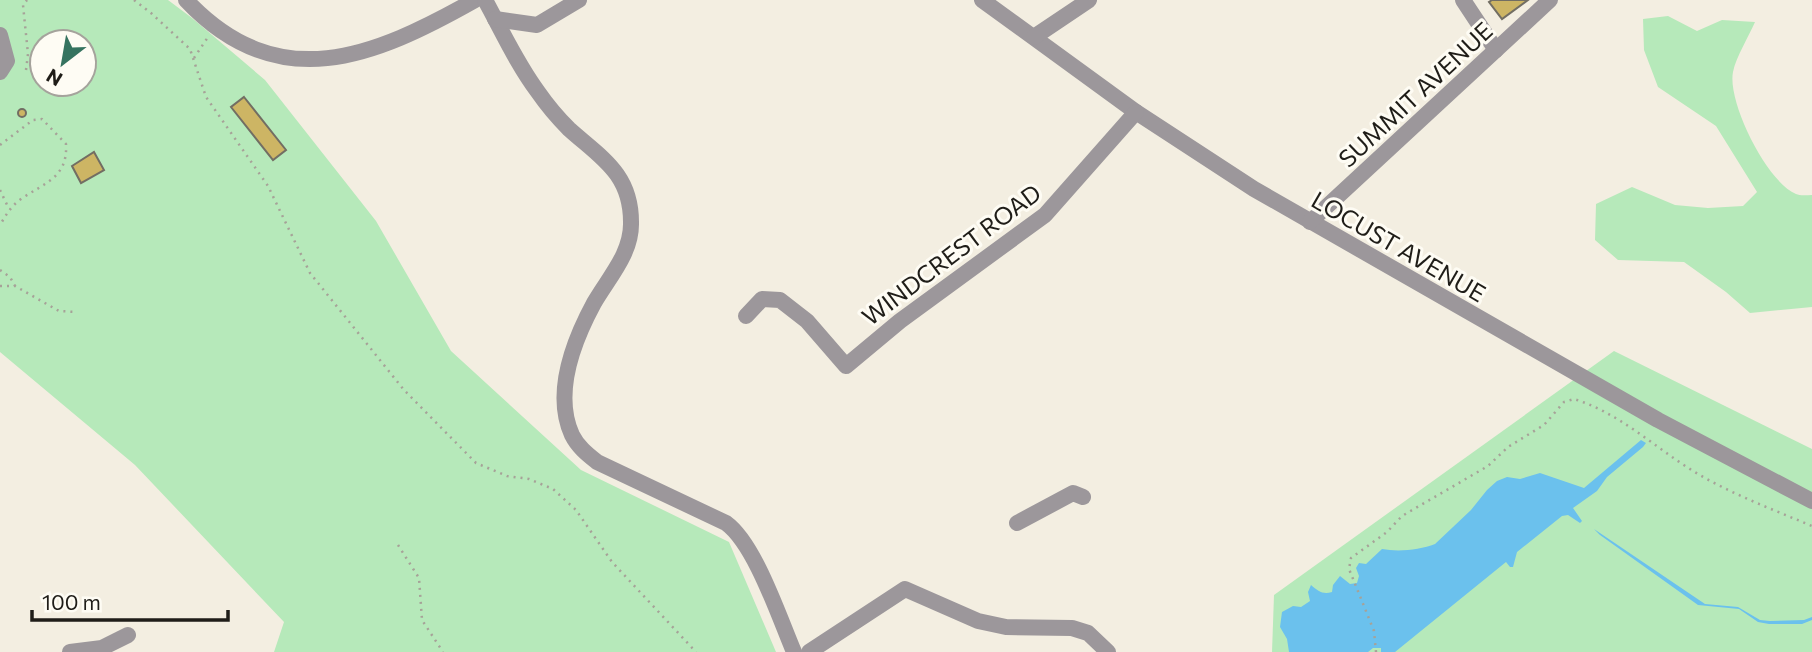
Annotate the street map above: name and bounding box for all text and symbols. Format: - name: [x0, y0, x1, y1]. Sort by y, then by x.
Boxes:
- street label: SUMMIT AVENUE: [1332, 15, 1498, 173]
- north arrow: [28, 28, 98, 98]
- text: N: [42, 64, 66, 92]
- street label: WINDCREST ROAD: [856, 177, 1046, 331]
- street label: LOCUST AVENUE: [1307, 184, 1491, 308]
- scale bar: [32, 578, 228, 622]
- text: 100 m: [42, 589, 101, 614]

